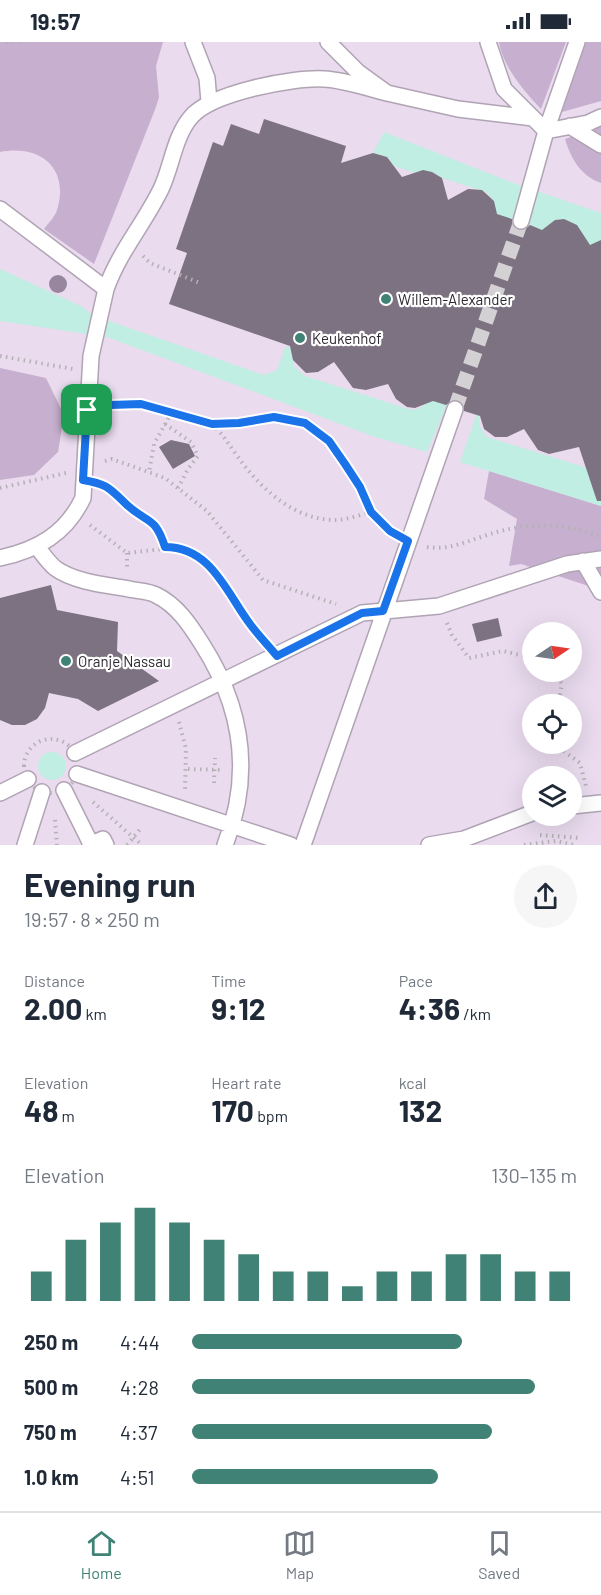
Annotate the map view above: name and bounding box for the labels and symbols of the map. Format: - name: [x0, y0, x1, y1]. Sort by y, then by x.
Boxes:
- place label: Willem-Alexander: [398, 290, 513, 308]
- marker: Willem-Alexander: [379, 292, 393, 306]
- place label: Keukenhof: [312, 329, 382, 347]
- marker: Keukenhof: [293, 331, 307, 345]
- pin: [61, 384, 112, 435]
- north arrow: [522, 622, 582, 682]
- place label: Oranje Nassau: [78, 652, 171, 670]
- marker: Oranje Nassau: [59, 654, 73, 668]

